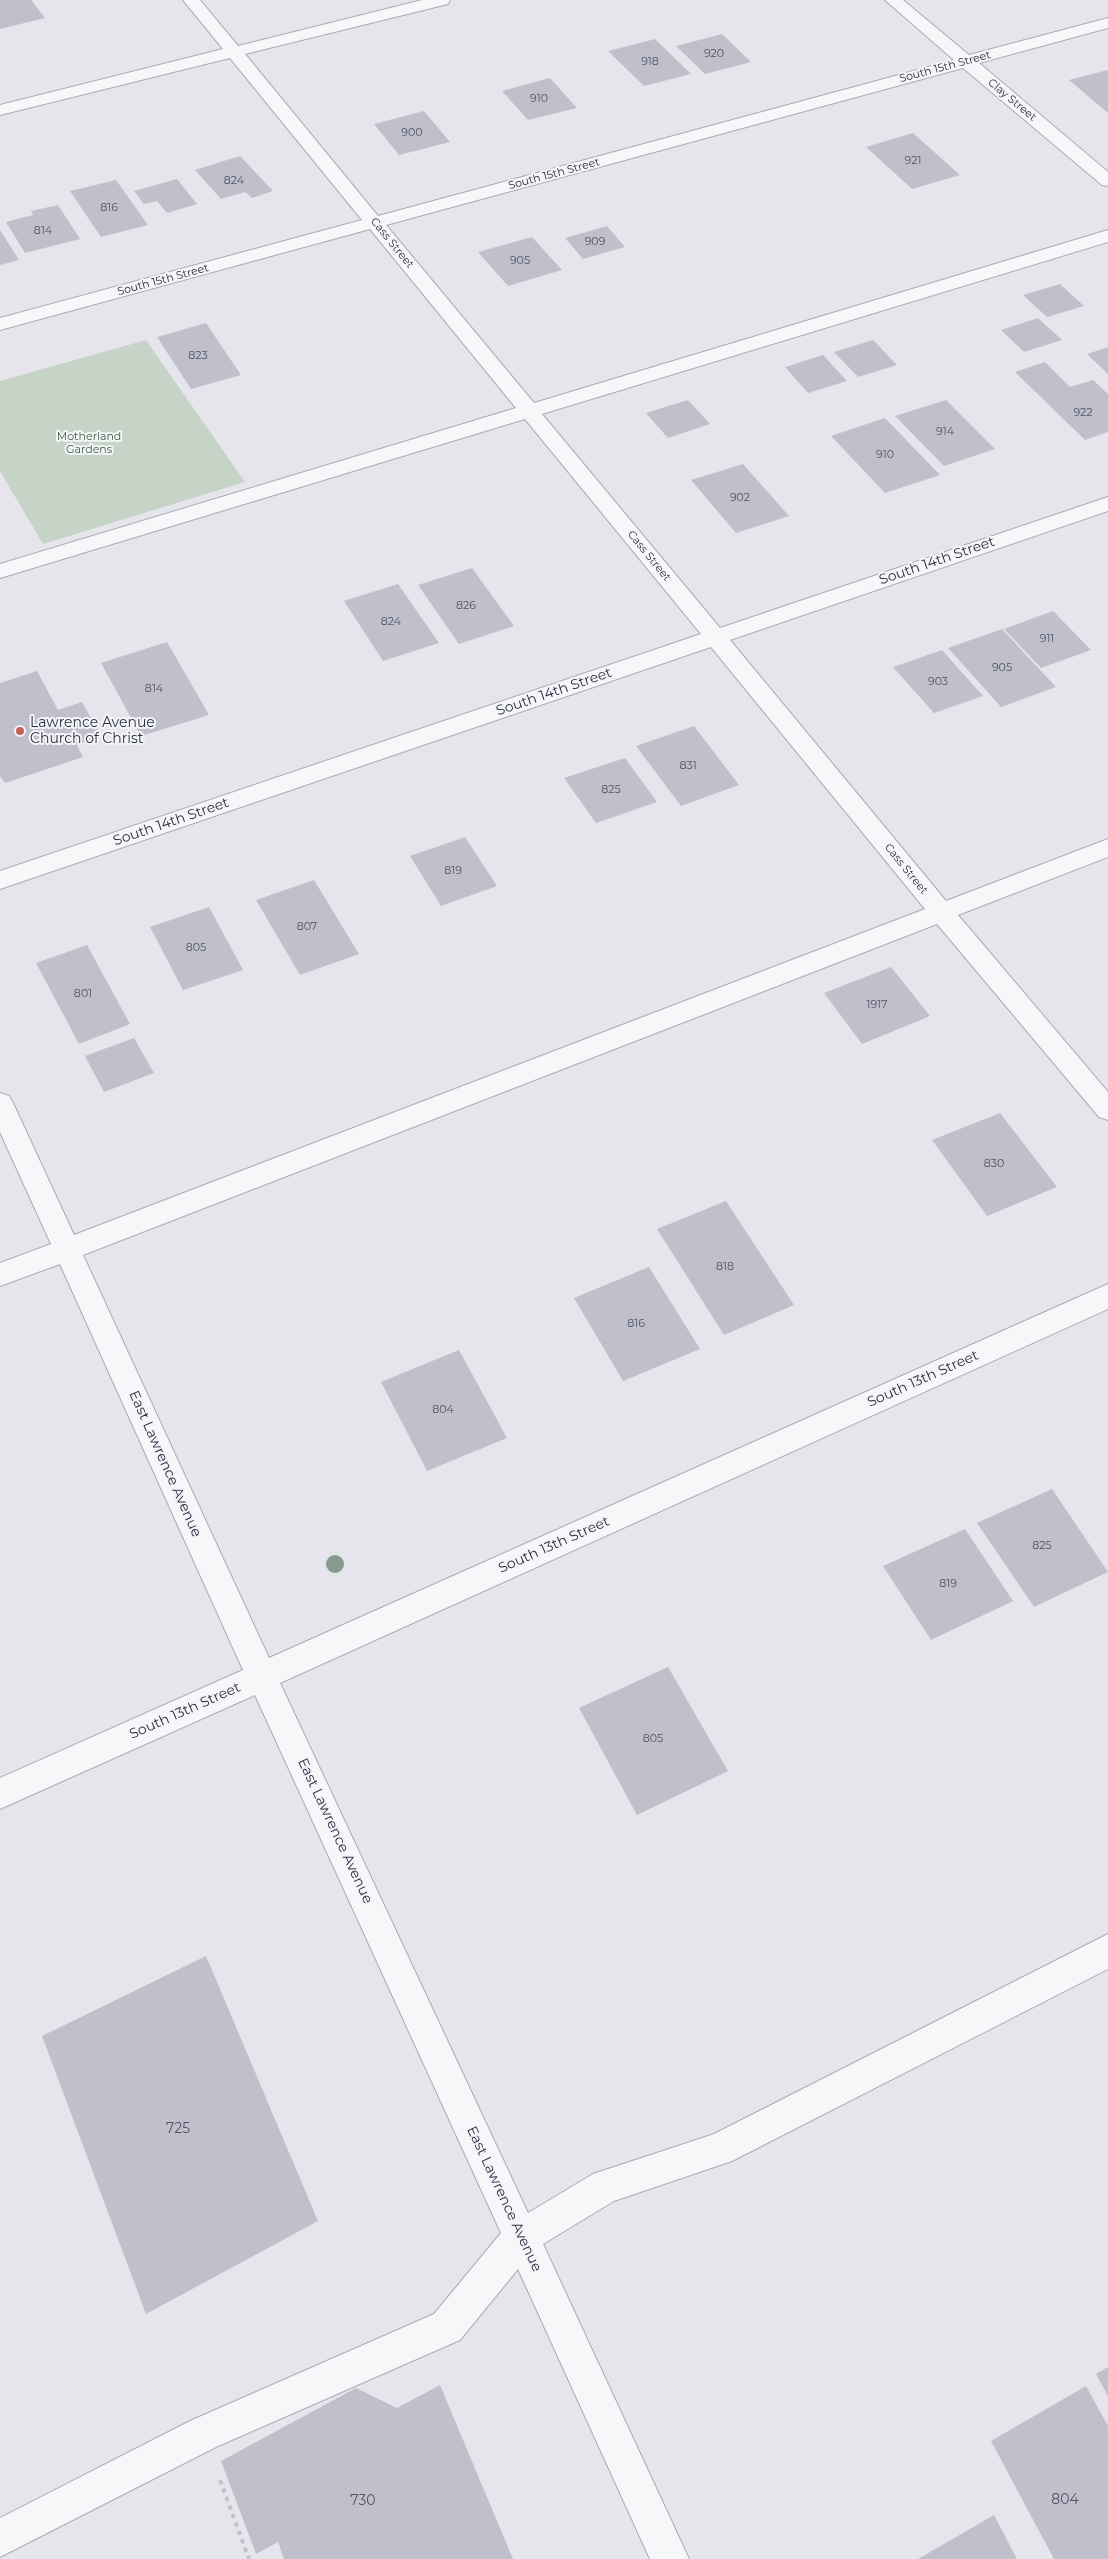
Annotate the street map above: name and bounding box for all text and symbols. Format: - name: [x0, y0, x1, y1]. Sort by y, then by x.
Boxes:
- house number: 920: [704, 47, 724, 61]
- street label: South 15th Street: [898, 48, 992, 86]
- house number: 918: [641, 55, 659, 69]
- street label: Clay Street: [985, 76, 1039, 124]
- house number: 910: [530, 92, 548, 106]
- house number: 900: [401, 126, 423, 140]
- house number: 921: [905, 154, 921, 168]
- street label: South 15th Street: [507, 155, 601, 193]
- house number: 824: [224, 174, 244, 188]
- house number: 816: [100, 201, 118, 215]
- street label: Cass Street: [368, 215, 416, 271]
- house number: 814: [34, 224, 52, 238]
- house number: 909: [585, 235, 605, 249]
- house number: 905: [510, 254, 530, 268]
- street label: South 15th Street: [116, 261, 210, 299]
- house number: 823: [188, 349, 208, 363]
- house number: 922: [1073, 406, 1093, 420]
- house number: 914: [936, 425, 954, 439]
- park label: Motherland Gardens: [57, 430, 121, 456]
- house number: 910: [876, 448, 894, 462]
- house number: 902: [730, 491, 750, 505]
- street label: Cass Street: [625, 528, 673, 584]
- street label: South 14th Street: [877, 533, 997, 589]
- house number: 826: [456, 599, 476, 613]
- house number: 824: [381, 615, 401, 629]
- house number: 911: [1040, 632, 1054, 646]
- house number: 905: [992, 661, 1012, 675]
- street label: South 14th Street: [494, 664, 614, 720]
- house number: 903: [928, 675, 948, 689]
- house number: 814: [145, 682, 163, 696]
- place label: Lawrence Avenue Church of Christ: [30, 715, 155, 748]
- marker: Lawrence Avenue Church of Christ: [14, 725, 26, 737]
- house number: 831: [679, 759, 697, 773]
- house number: 825: [601, 783, 621, 797]
- street label: South 14th Street: [111, 794, 231, 850]
- street label: Cass Street: [882, 841, 930, 897]
- house number: 819: [444, 864, 462, 878]
- house number: 807: [297, 920, 317, 934]
- house number: 805: [186, 941, 206, 955]
- house number: 801: [74, 987, 92, 1001]
- house number: 1917: [866, 998, 888, 1012]
- house number: 830: [984, 1157, 1004, 1171]
- house number: 818: [716, 1260, 734, 1274]
- house number: 816: [627, 1317, 645, 1331]
- street label: South 13th Street: [865, 1347, 981, 1411]
- street label: East Lawrence Avenue: [125, 1388, 205, 1540]
- house number: 804: [432, 1403, 454, 1417]
- street label: South 13th Street: [496, 1513, 612, 1577]
- house number: 825: [1032, 1539, 1052, 1553]
- house number: 819: [939, 1577, 957, 1591]
- street label: South 13th Street: [127, 1679, 243, 1743]
- house number: 805: [643, 1732, 663, 1746]
- street label: East Lawrence Avenue: [294, 1756, 376, 1906]
- house number: 725: [166, 2121, 190, 2137]
- street label: East Lawrence Avenue: [463, 2124, 545, 2274]
- house number: 804: [1051, 2492, 1079, 2508]
- house number: 730: [350, 2493, 376, 2509]

